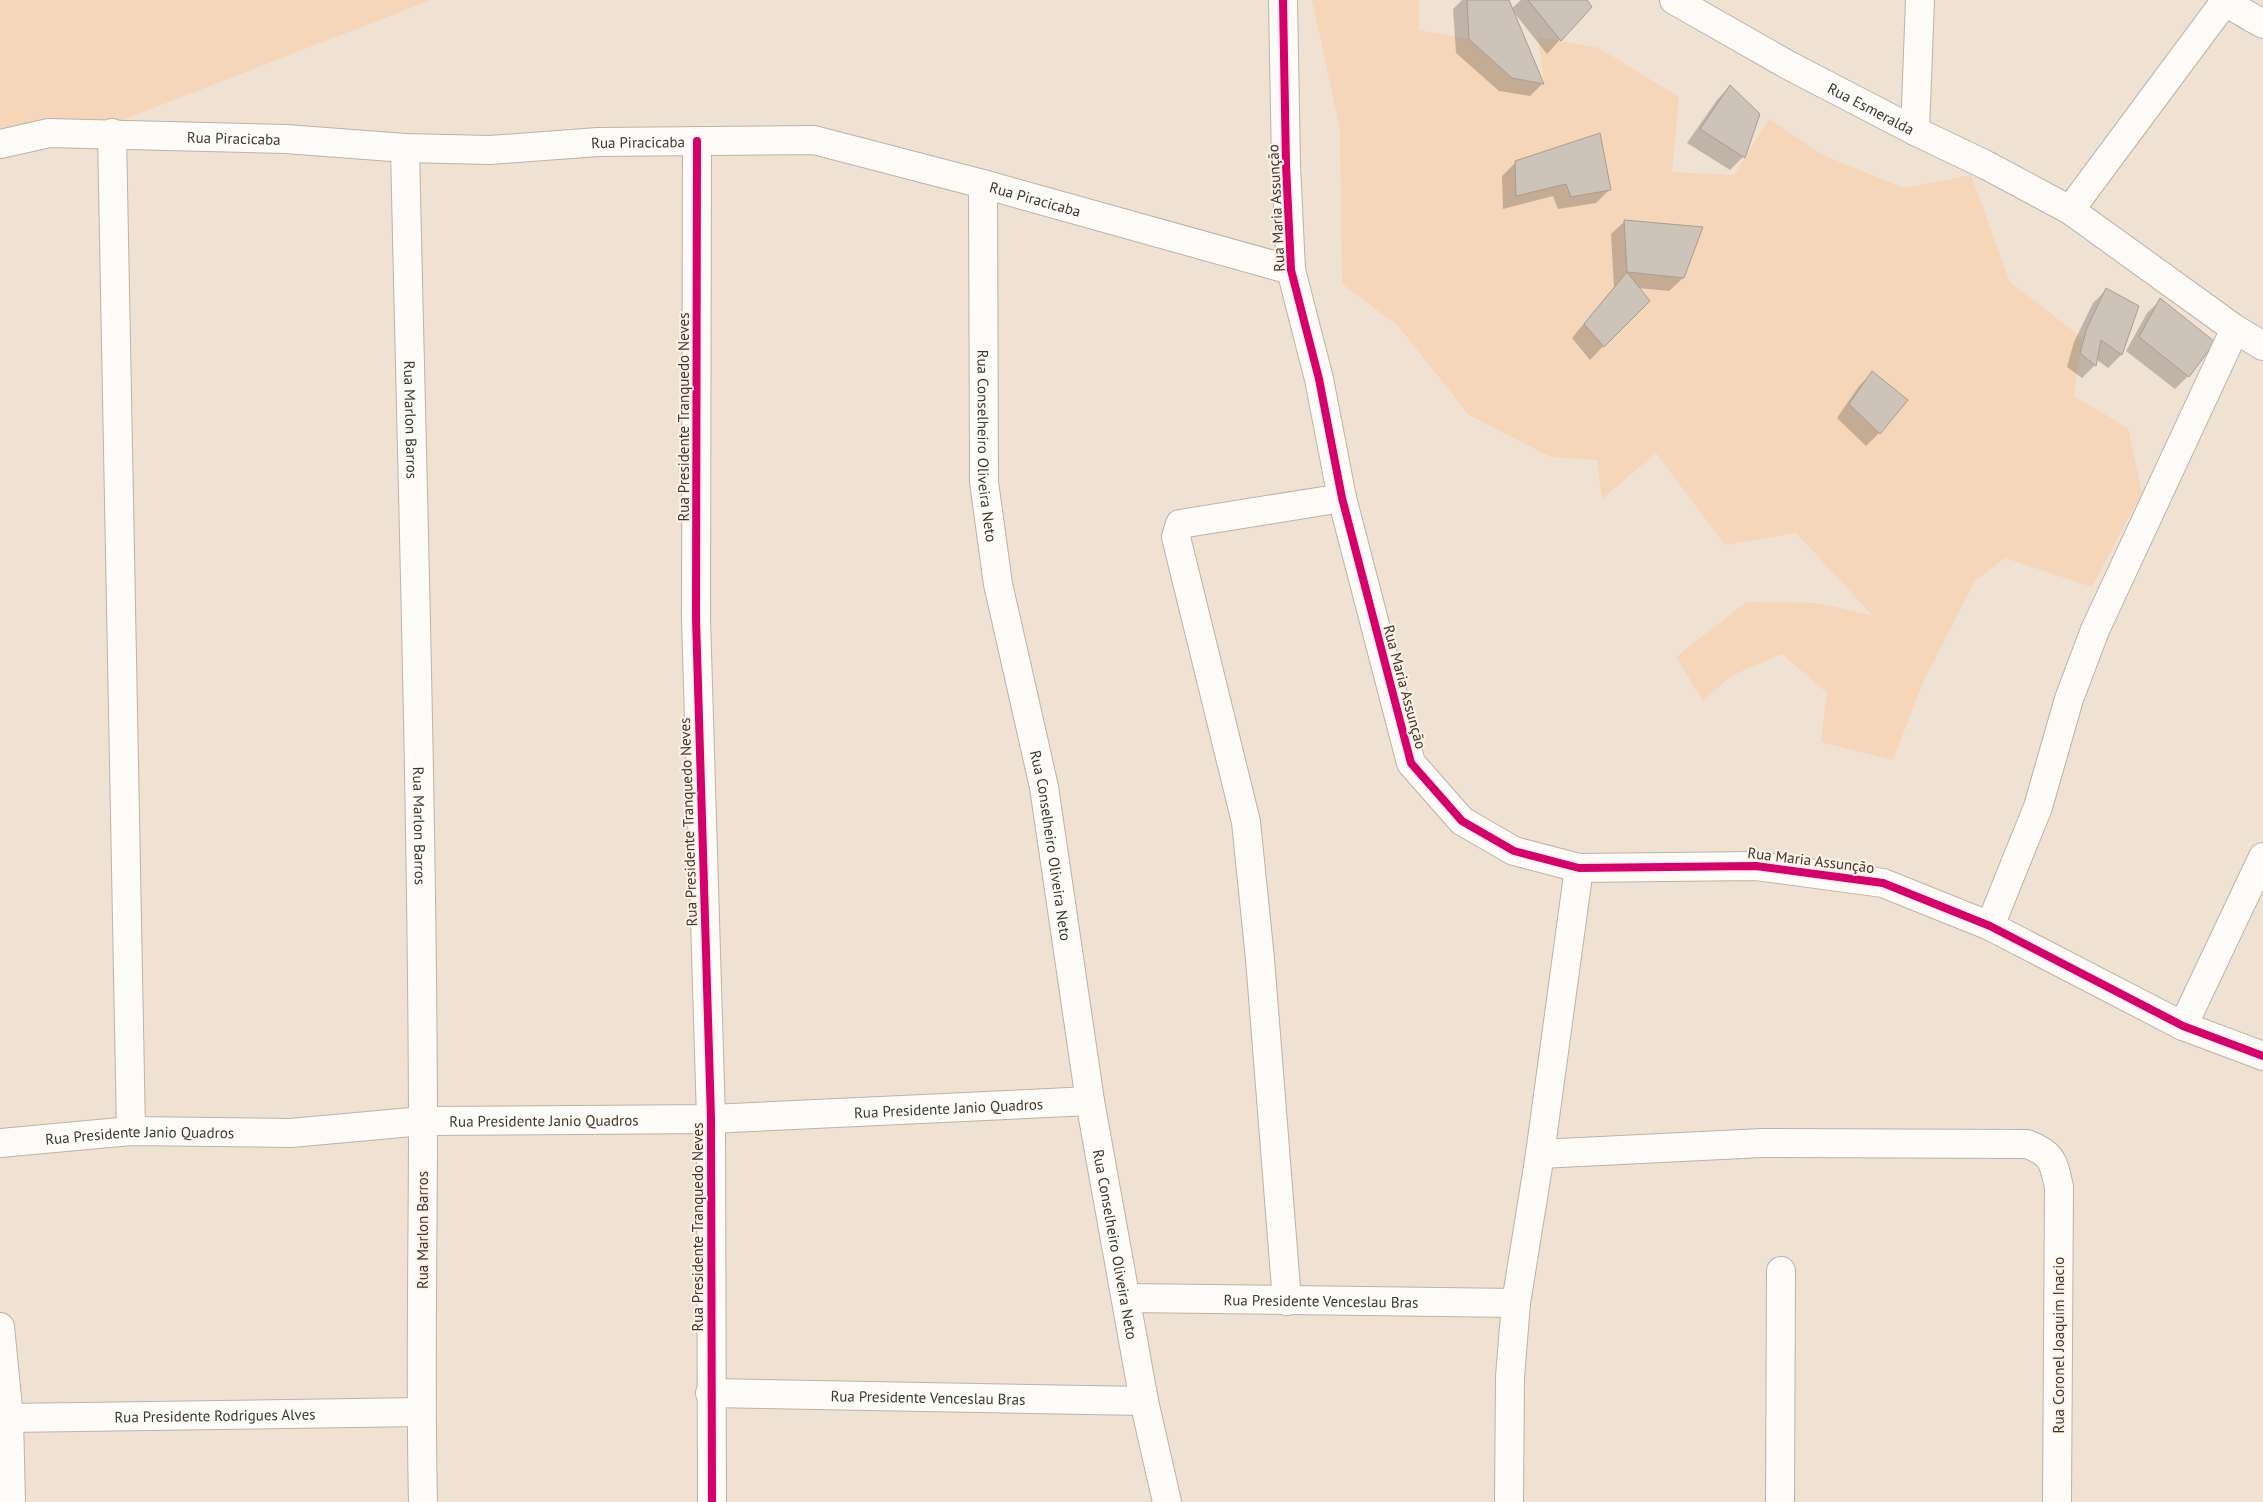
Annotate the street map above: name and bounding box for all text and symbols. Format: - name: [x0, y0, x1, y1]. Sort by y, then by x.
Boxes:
- street label: Rua Esmeralda: [1825, 78, 1918, 139]
- street label: Rua Piracicaba: [187, 127, 281, 148]
- street label: Rua Piracicaba: [590, 132, 685, 152]
- street label: Rua Maria Assunção: [1263, 144, 1289, 272]
- street label: Rua Piracicaba: [988, 177, 1083, 220]
- street label: Rua Presidente Tranquedo Neves: [674, 313, 693, 521]
- street label: Rua Conselheiro Oliveira Neto: [974, 350, 1002, 543]
- street label: Rua Marlon Barros: [400, 360, 422, 479]
- street label: Rua Maria Assunção: [1379, 623, 1431, 751]
- street label: Rua Presidente Tranquedo Neves: [675, 717, 701, 927]
- street label: Rua Conselheiro Oliveira Neto: [1026, 748, 1076, 942]
- street label: Rua Marlon Barros: [409, 767, 430, 885]
- street label: Rua Maria Assunção: [1746, 843, 1876, 877]
- street label: Rua Presidente Janio Quadros: [854, 1094, 1044, 1122]
- street label: Rua Presidente Janio Quadros: [449, 1110, 639, 1130]
- street label: Rua Presidente Janio Quadros: [44, 1121, 234, 1148]
- street label: Rua Presidente Tranquedo Neves: [688, 1123, 707, 1331]
- street label: Rua Conselheiro Oliveira Neto: [1089, 1148, 1142, 1341]
- street label: Rua Marlon Barros: [413, 1171, 432, 1289]
- street label: Rua Coronel Joaquim Inacio: [2049, 1257, 2068, 1433]
- street label: Rua Presidente Venceslau Bras: [1223, 1290, 1419, 1311]
- street label: Rua Presidente Venceslau Bras: [830, 1386, 1026, 1408]
- street label: Rua Presidente Rodrigues Alves: [114, 1404, 316, 1426]

